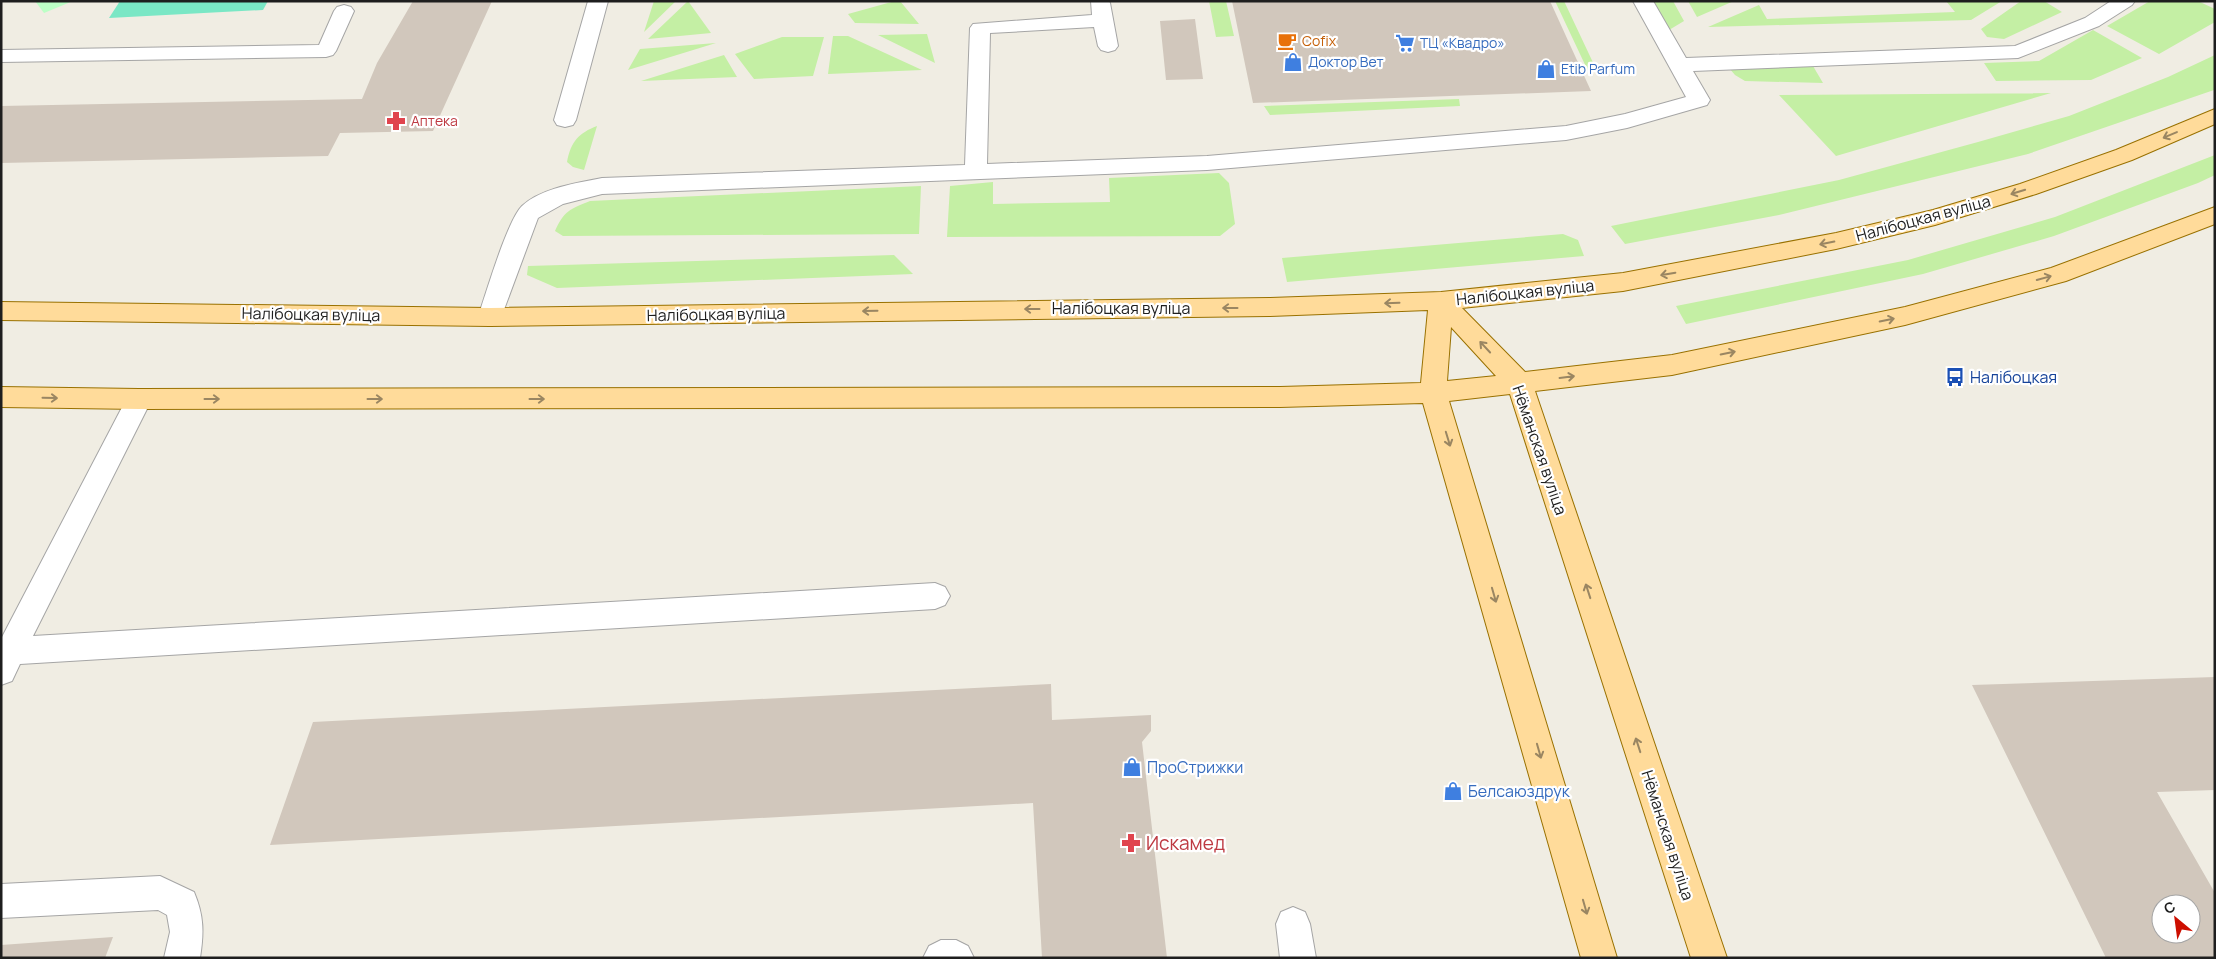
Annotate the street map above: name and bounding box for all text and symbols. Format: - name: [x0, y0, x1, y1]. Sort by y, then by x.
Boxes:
- cafe icon: Cofix: [1276, 30, 1298, 52]
- place label: Cofix: [1302, 31, 1337, 50]
- supermarket icon: ТЦ «Квадро»: [1394, 32, 1416, 54]
- place label: ТЦ «Квадро»: [1420, 33, 1505, 52]
- shop icon: Доктор Вет: [1282, 51, 1304, 73]
- place label: Доктор Вет: [1308, 52, 1384, 71]
- shop icon: Etib Parfum: [1535, 58, 1557, 80]
- place label: Etib Parfum: [1561, 59, 1635, 78]
- pharmacy icon: Аптека: [385, 110, 407, 132]
- place label: Аптека: [411, 111, 458, 130]
- one-way arrow: [2163, 131, 2178, 141]
- one-way arrow: [2010, 188, 2026, 198]
- street label: Налібоцкая вуліца: [1853, 189, 1993, 247]
- one-way arrow: [1820, 239, 1836, 248]
- one-way arrow: [1660, 270, 1676, 280]
- one-way arrow: [2036, 273, 2052, 282]
- street label: Налібоцкая вуліца: [1455, 274, 1595, 310]
- street label: Налібоцкая вуліца: [1052, 297, 1190, 319]
- one-way arrow: [1385, 298, 1401, 307]
- street label: Налібоцкая вуліца: [241, 302, 381, 326]
- street label: Налібоцкая вуліца: [646, 302, 786, 326]
- one-way arrow: [1222, 303, 1238, 312]
- one-way arrow: [1025, 304, 1041, 314]
- one-way arrow: [862, 307, 878, 316]
- one-way arrow: [1879, 314, 1895, 324]
- one-way arrow: [1479, 341, 1491, 354]
- one-way arrow: [1719, 348, 1735, 357]
- bus stop icon: Налібоцкая: [1944, 366, 1966, 388]
- place label: Налібоцкая: [1970, 366, 2057, 388]
- one-way arrow: [1559, 372, 1575, 382]
- street label: Нёманская вуліца: [1508, 382, 1572, 518]
- one-way arrow: [42, 393, 58, 403]
- one-way arrow: [204, 394, 220, 404]
- one-way arrow: [366, 394, 383, 404]
- one-way arrow: [529, 394, 545, 404]
- one-way arrow: [1443, 431, 1453, 447]
- one-way arrow: [1582, 583, 1592, 599]
- one-way arrow: [1490, 587, 1500, 603]
- one-way arrow: [1633, 738, 1643, 754]
- one-way arrow: [1535, 743, 1545, 759]
- shop icon: ПроСтрижки: [1121, 756, 1143, 778]
- place label: ПроСтрижки: [1147, 756, 1243, 778]
- street label: Нёманская вуліца: [1637, 767, 1699, 903]
- shop icon: Белсаюздрук: [1442, 780, 1464, 802]
- place label: Белсаюздрук: [1468, 780, 1571, 802]
- place label: Искамед: [1146, 830, 1225, 856]
- pharmacy icon: Искамед: [1120, 832, 1142, 854]
- north arrow: [2151, 894, 2201, 944]
- text: С: [2160, 896, 2179, 918]
- one-way arrow: [1580, 899, 1590, 915]

